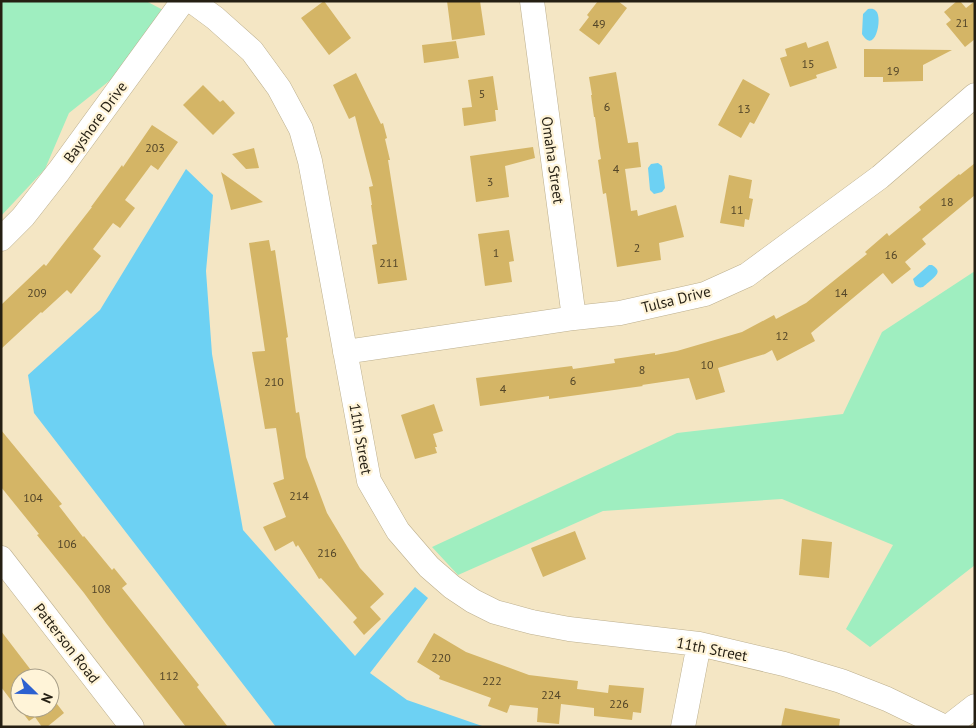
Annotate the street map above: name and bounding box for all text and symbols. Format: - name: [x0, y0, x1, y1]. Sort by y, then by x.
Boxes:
- house number: 21: [955, 15, 969, 30]
- house number: 49: [592, 16, 606, 31]
- house number: 15: [801, 56, 815, 71]
- house number: 19: [886, 63, 900, 78]
- street label: Bayshore Drive: [59, 78, 131, 166]
- house number: 5: [479, 86, 485, 101]
- house number: 6: [604, 99, 610, 114]
- house number: 13: [737, 101, 751, 116]
- street label: Omaha Street: [537, 115, 569, 205]
- house number: 203: [145, 140, 165, 155]
- house number: 4: [613, 161, 620, 176]
- house number: 3: [487, 174, 493, 189]
- house number: 18: [940, 194, 954, 209]
- house number: 11: [730, 202, 744, 217]
- house number: 2: [634, 240, 640, 255]
- house number: 1: [493, 245, 499, 260]
- house number: 16: [884, 247, 898, 262]
- house number: 211: [379, 255, 399, 270]
- street label: Tulsa Drive: [639, 281, 713, 317]
- house number: 209: [27, 285, 47, 300]
- house number: 14: [834, 285, 848, 300]
- house number: 12: [775, 328, 789, 343]
- house number: 10: [700, 357, 714, 372]
- house number: 8: [639, 362, 645, 377]
- house number: 6: [570, 373, 576, 388]
- house number: 210: [264, 374, 284, 389]
- house number: 4: [500, 381, 507, 396]
- street label: 11th Street: [345, 402, 377, 476]
- house number: 214: [289, 488, 309, 503]
- house number: 104: [23, 490, 43, 505]
- house number: 106: [57, 536, 77, 551]
- house number: 216: [317, 545, 337, 560]
- house number: 108: [91, 581, 111, 596]
- street label: Patterson Road: [30, 599, 104, 687]
- street label: 11th Street: [675, 633, 749, 665]
- house number: 220: [431, 650, 451, 665]
- north arrow: [10, 668, 60, 718]
- house number: 112: [159, 668, 179, 683]
- house number: 222: [482, 673, 502, 688]
- house number: 224: [541, 687, 561, 702]
- text: N: [37, 690, 57, 706]
- house number: 226: [609, 696, 629, 711]

